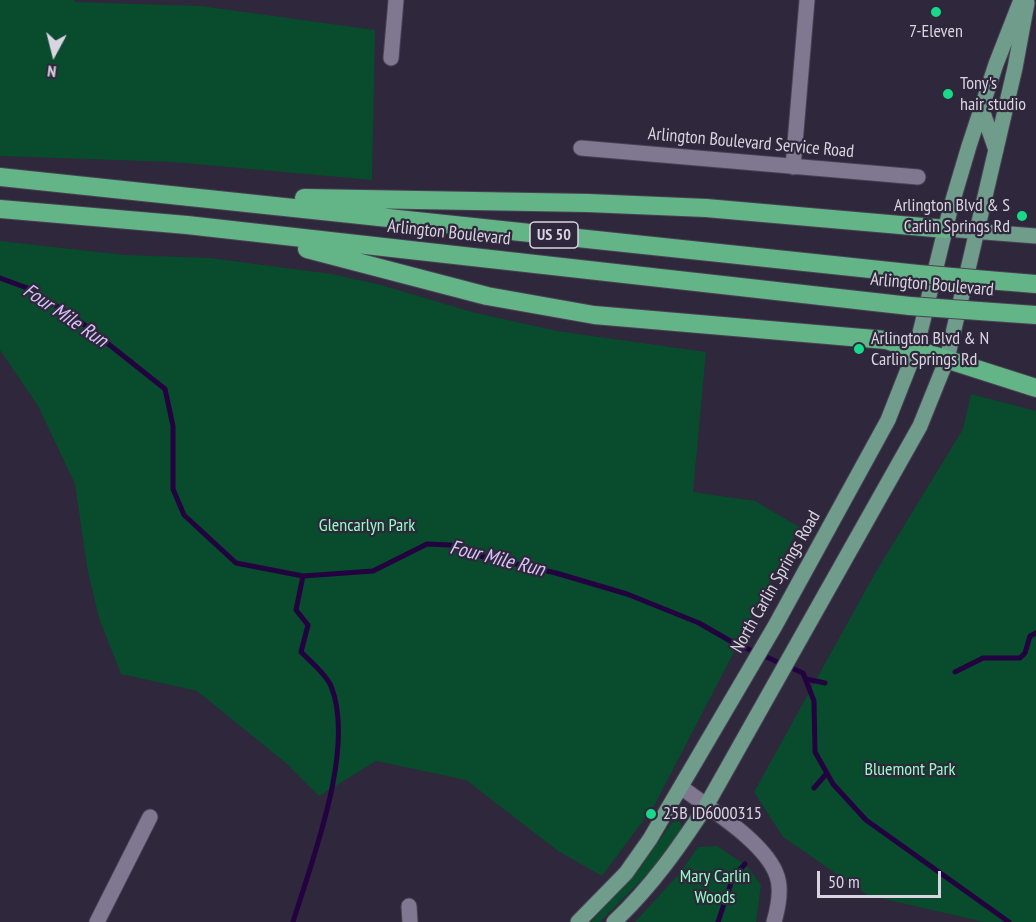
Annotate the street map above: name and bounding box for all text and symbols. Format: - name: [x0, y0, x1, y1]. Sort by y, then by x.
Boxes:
- marker: 7-Eleven: [929, 5, 943, 19]
- place label: 7-Eleven: [909, 21, 963, 43]
- north arrow: [24, 24, 84, 84]
- text: N: [46, 61, 57, 82]
- place label: Tony's hair studio: [960, 73, 1026, 116]
- marker: Tony's hair studio: [941, 87, 955, 101]
- street label: Arlington Boulevard Service Road: [647, 123, 855, 163]
- place label: Arlington Blvd & S Carlin Springs Rd: [894, 195, 1010, 238]
- marker: Arlington Blvd & S Carlin Springs Rd: [1015, 209, 1029, 223]
- street label: Arlington Boulevard: [386, 216, 512, 250]
- road number: US 50: [530, 222, 578, 248]
- street label: Arlington Boulevard: [869, 269, 995, 301]
- water label: Four Mile Run: [18, 279, 112, 353]
- place label: Arlington Blvd & N Carlin Springs Rd: [871, 328, 989, 370]
- marker: Arlington Blvd & N Carlin Springs Rd: [852, 342, 866, 356]
- street label: North Carlin Springs Road: [727, 507, 825, 657]
- park label: Glencarlyn Park: [319, 515, 415, 537]
- water label: Four Mile Run: [447, 536, 547, 582]
- park label: Bluemont Park: [865, 759, 955, 781]
- place label: 25B ID6000315: [663, 803, 762, 825]
- marker: 25B ID6000315: [644, 807, 658, 821]
- scale bar: [820, 859, 944, 897]
- park label: Mary Carlin Woods: [680, 866, 750, 908]
- text: 50 m: [828, 870, 860, 893]

